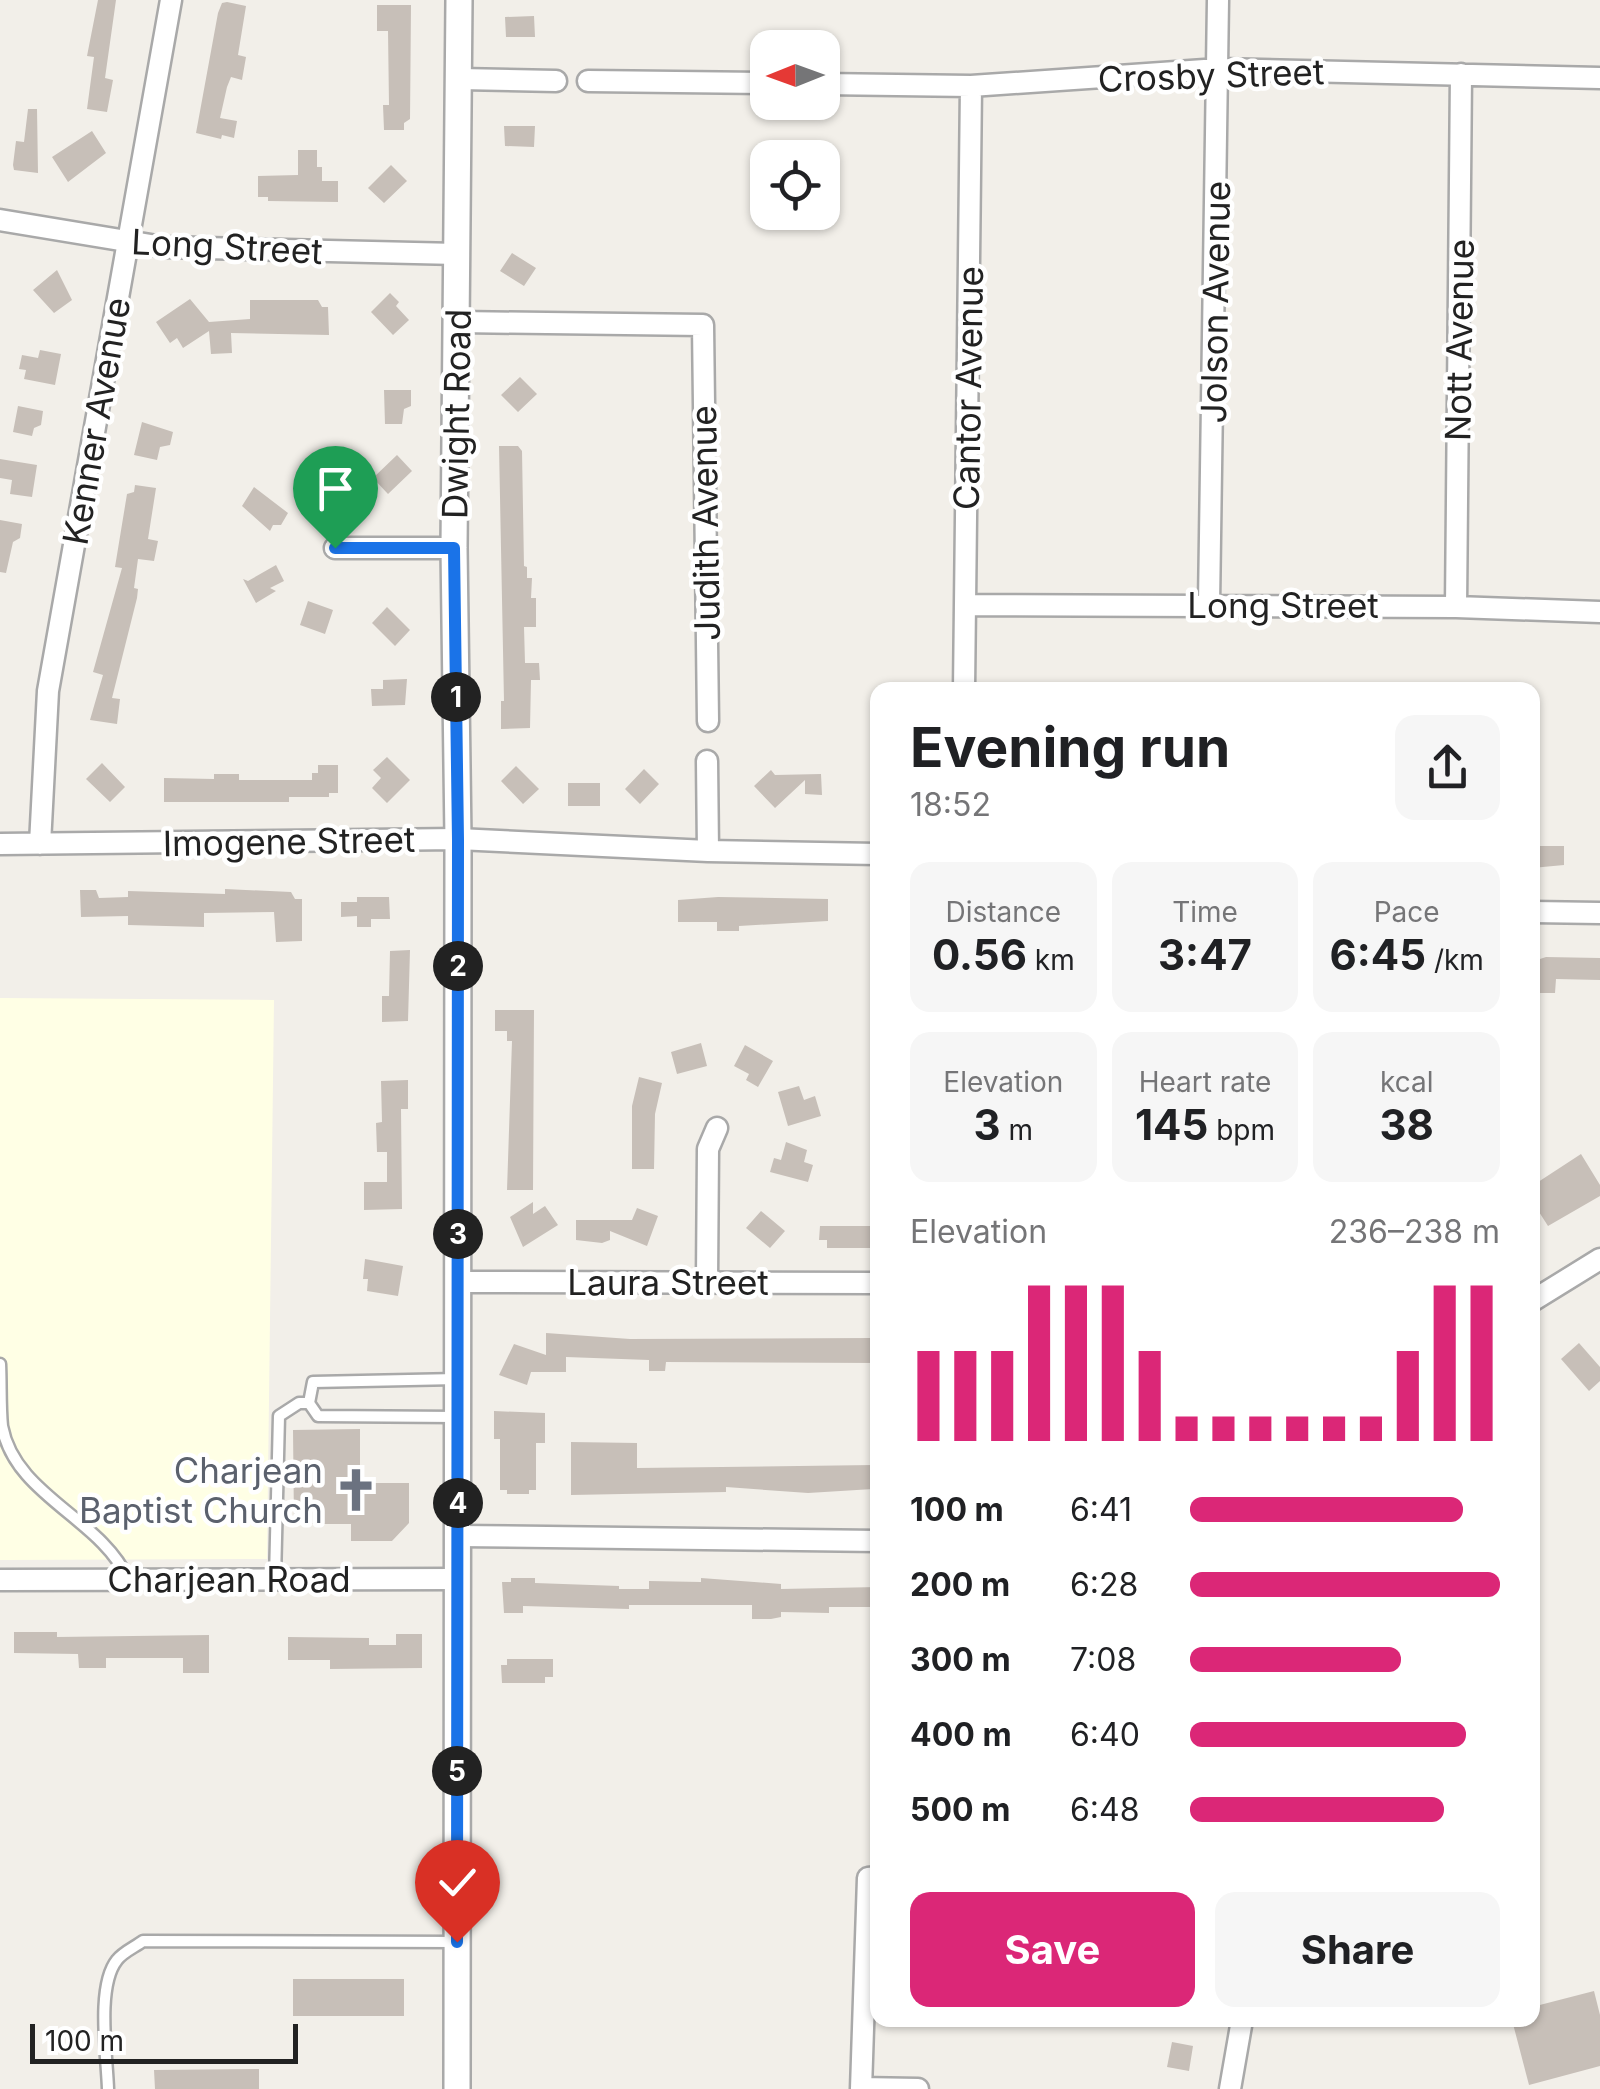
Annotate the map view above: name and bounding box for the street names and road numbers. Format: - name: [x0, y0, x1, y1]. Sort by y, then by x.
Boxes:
- street label: Crosby Street: [1097, 50, 1325, 100]
- street label: Jolson Avenue: [1192, 180, 1238, 424]
- street label: Long Street: [130, 220, 324, 272]
- street label: Nott Avenue: [1436, 239, 1482, 441]
- street label: Cantor Avenue: [945, 266, 991, 510]
- street label: Kenner Avenue: [54, 294, 138, 548]
- street label: Dwight Road: [433, 309, 479, 519]
- street label: Judith Avenue: [682, 405, 728, 641]
- street label: Long Street: [1187, 584, 1379, 626]
- street label: Imogene Street: [162, 818, 416, 864]
- street label: Laura Street: [567, 1261, 769, 1303]
- street label: Charjean Road: [107, 1558, 351, 1600]

